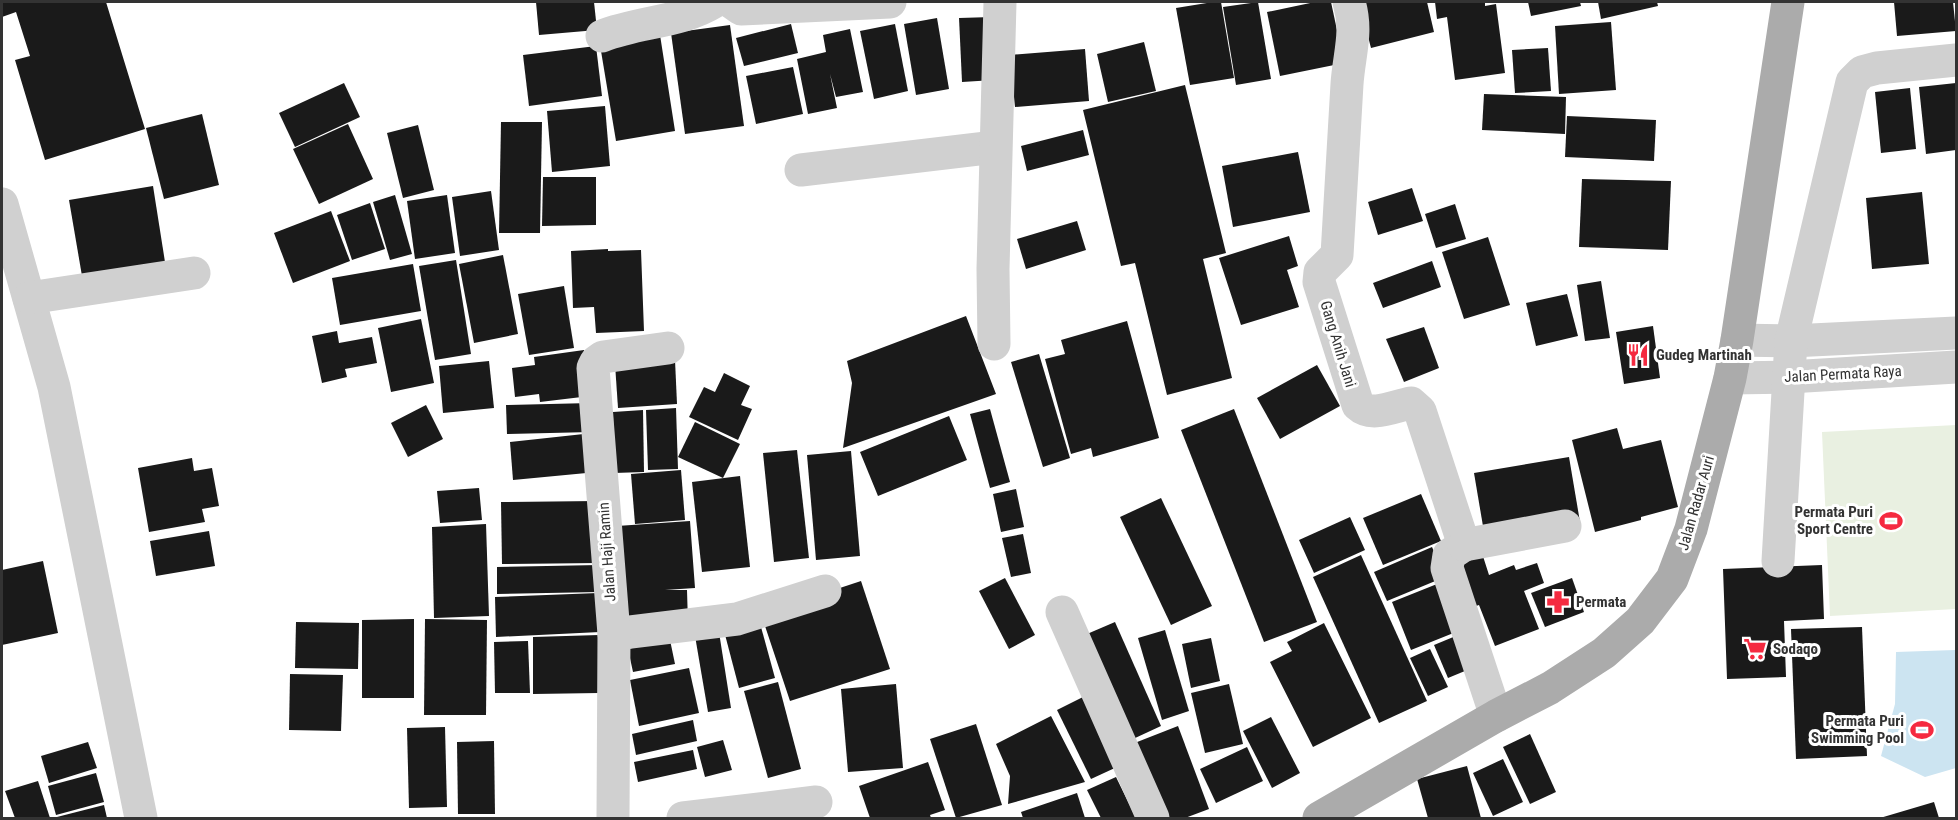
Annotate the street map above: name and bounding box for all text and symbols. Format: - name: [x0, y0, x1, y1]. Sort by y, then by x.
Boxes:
- street label: Gang Anih Jani: [1316, 299, 1360, 389]
- restaurant icon: Gudeg Martinah: [1625, 342, 1651, 368]
- place label: Gudeg Martinah: [1656, 346, 1752, 364]
- street label: Jalan Permata Raya: [1784, 362, 1902, 386]
- street label: Jalan Radar Auri: [1674, 454, 1718, 552]
- street label: Jalan Haji Ramin: [595, 502, 619, 602]
- place label: Permata Puri Sport Centre: [1794, 503, 1873, 538]
- sports icon: Permata Puri Sport Centre: [1878, 508, 1904, 534]
- pharmacy icon: Permata: [1545, 589, 1571, 615]
- place label: Permata: [1576, 593, 1626, 611]
- supermarket icon: Sodaqo: [1742, 636, 1768, 662]
- place label: Sodaqo: [1773, 640, 1818, 658]
- place label: Permata Puri Swimming Pool: [1811, 712, 1904, 747]
- sports icon: Permata Puri Swimming Pool: [1909, 717, 1935, 743]

